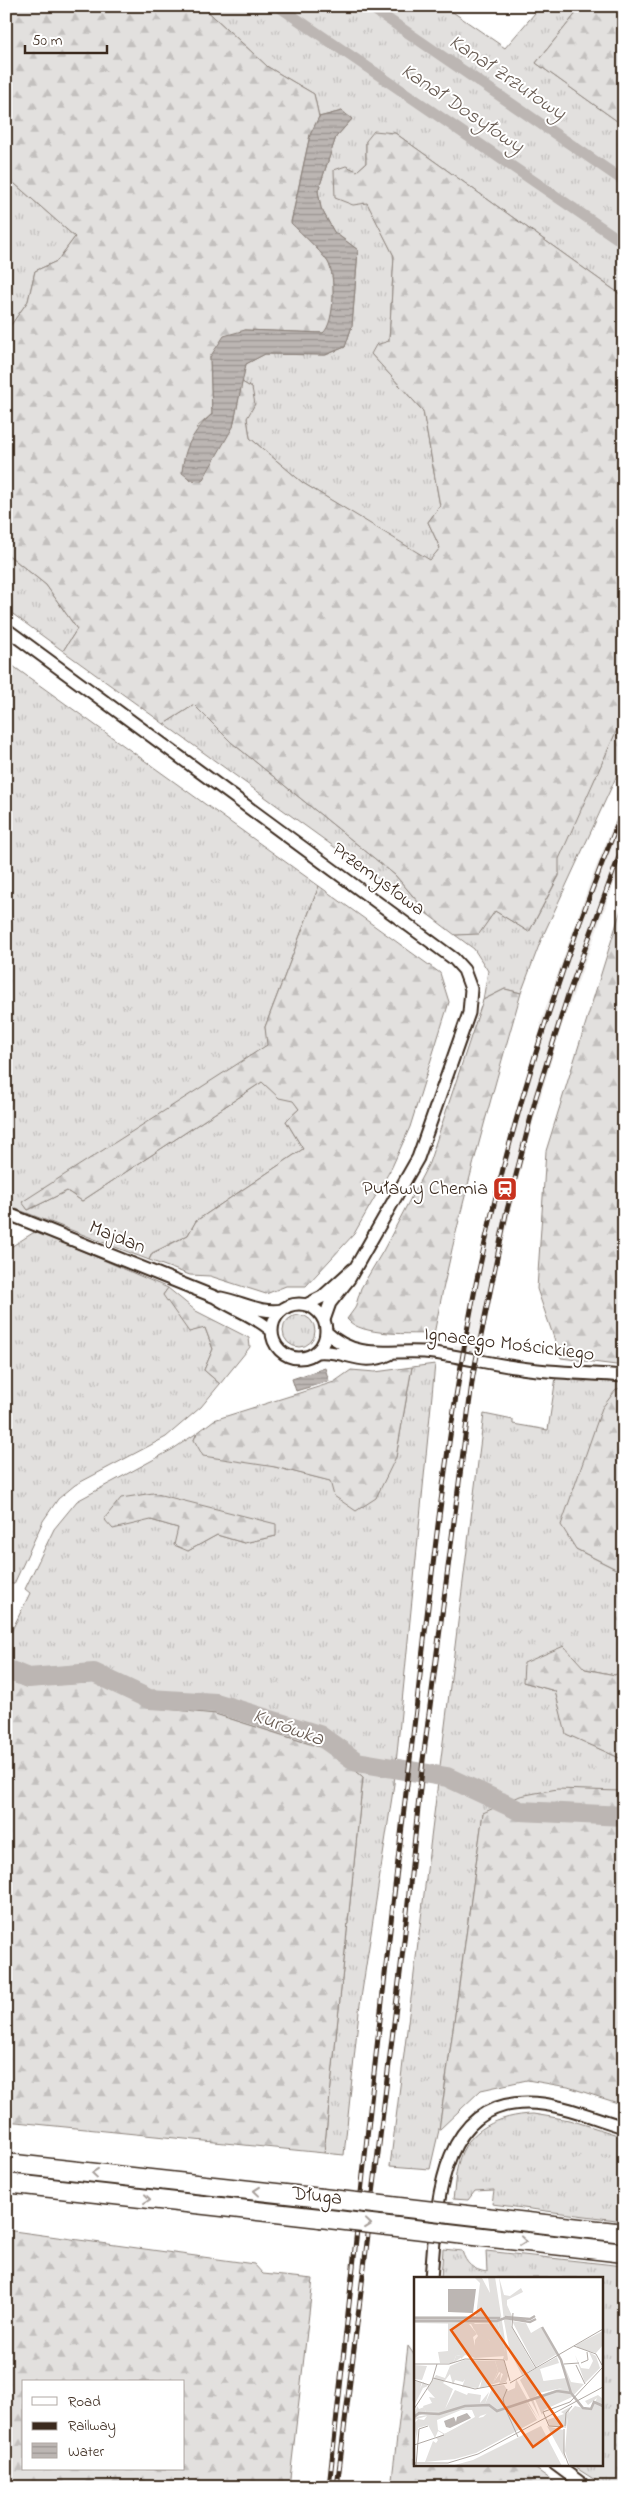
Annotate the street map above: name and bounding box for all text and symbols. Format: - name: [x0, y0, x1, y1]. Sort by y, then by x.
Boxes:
- scale bar: [25, 22, 108, 54]
- water label: Kanał Zrzutowy: [442, 28, 572, 129]
- text: 50 m: [32, 30, 63, 52]
- water label: Kanał Dosyłowy: [394, 57, 530, 162]
- street label: Przemysłowa: [325, 836, 431, 924]
- place label: Puławy Chemia: [362, 1175, 488, 1204]
- station icon: Puławy Chemia: [492, 1176, 518, 1202]
- street label: Majdan: [84, 1214, 150, 1263]
- street label: Ignacego Mościckiego: [422, 1320, 596, 1371]
- water label: Kurówka: [248, 1701, 328, 1755]
- one-way arrow: [91, 2168, 99, 2179]
- street label: Długa: [289, 2180, 344, 2215]
- one-way arrow: [252, 2186, 260, 2197]
- one-way arrow: [143, 2193, 151, 2204]
- one-way arrow: [365, 2218, 373, 2229]
- one-way arrow: [519, 2235, 527, 2246]
- inset map: [414, 2277, 602, 2466]
- legend: [22, 2380, 185, 2470]
- text: Road: [68, 2391, 101, 2413]
- text: Railway: [68, 2415, 116, 2438]
- text: Water: [68, 2441, 104, 2463]

